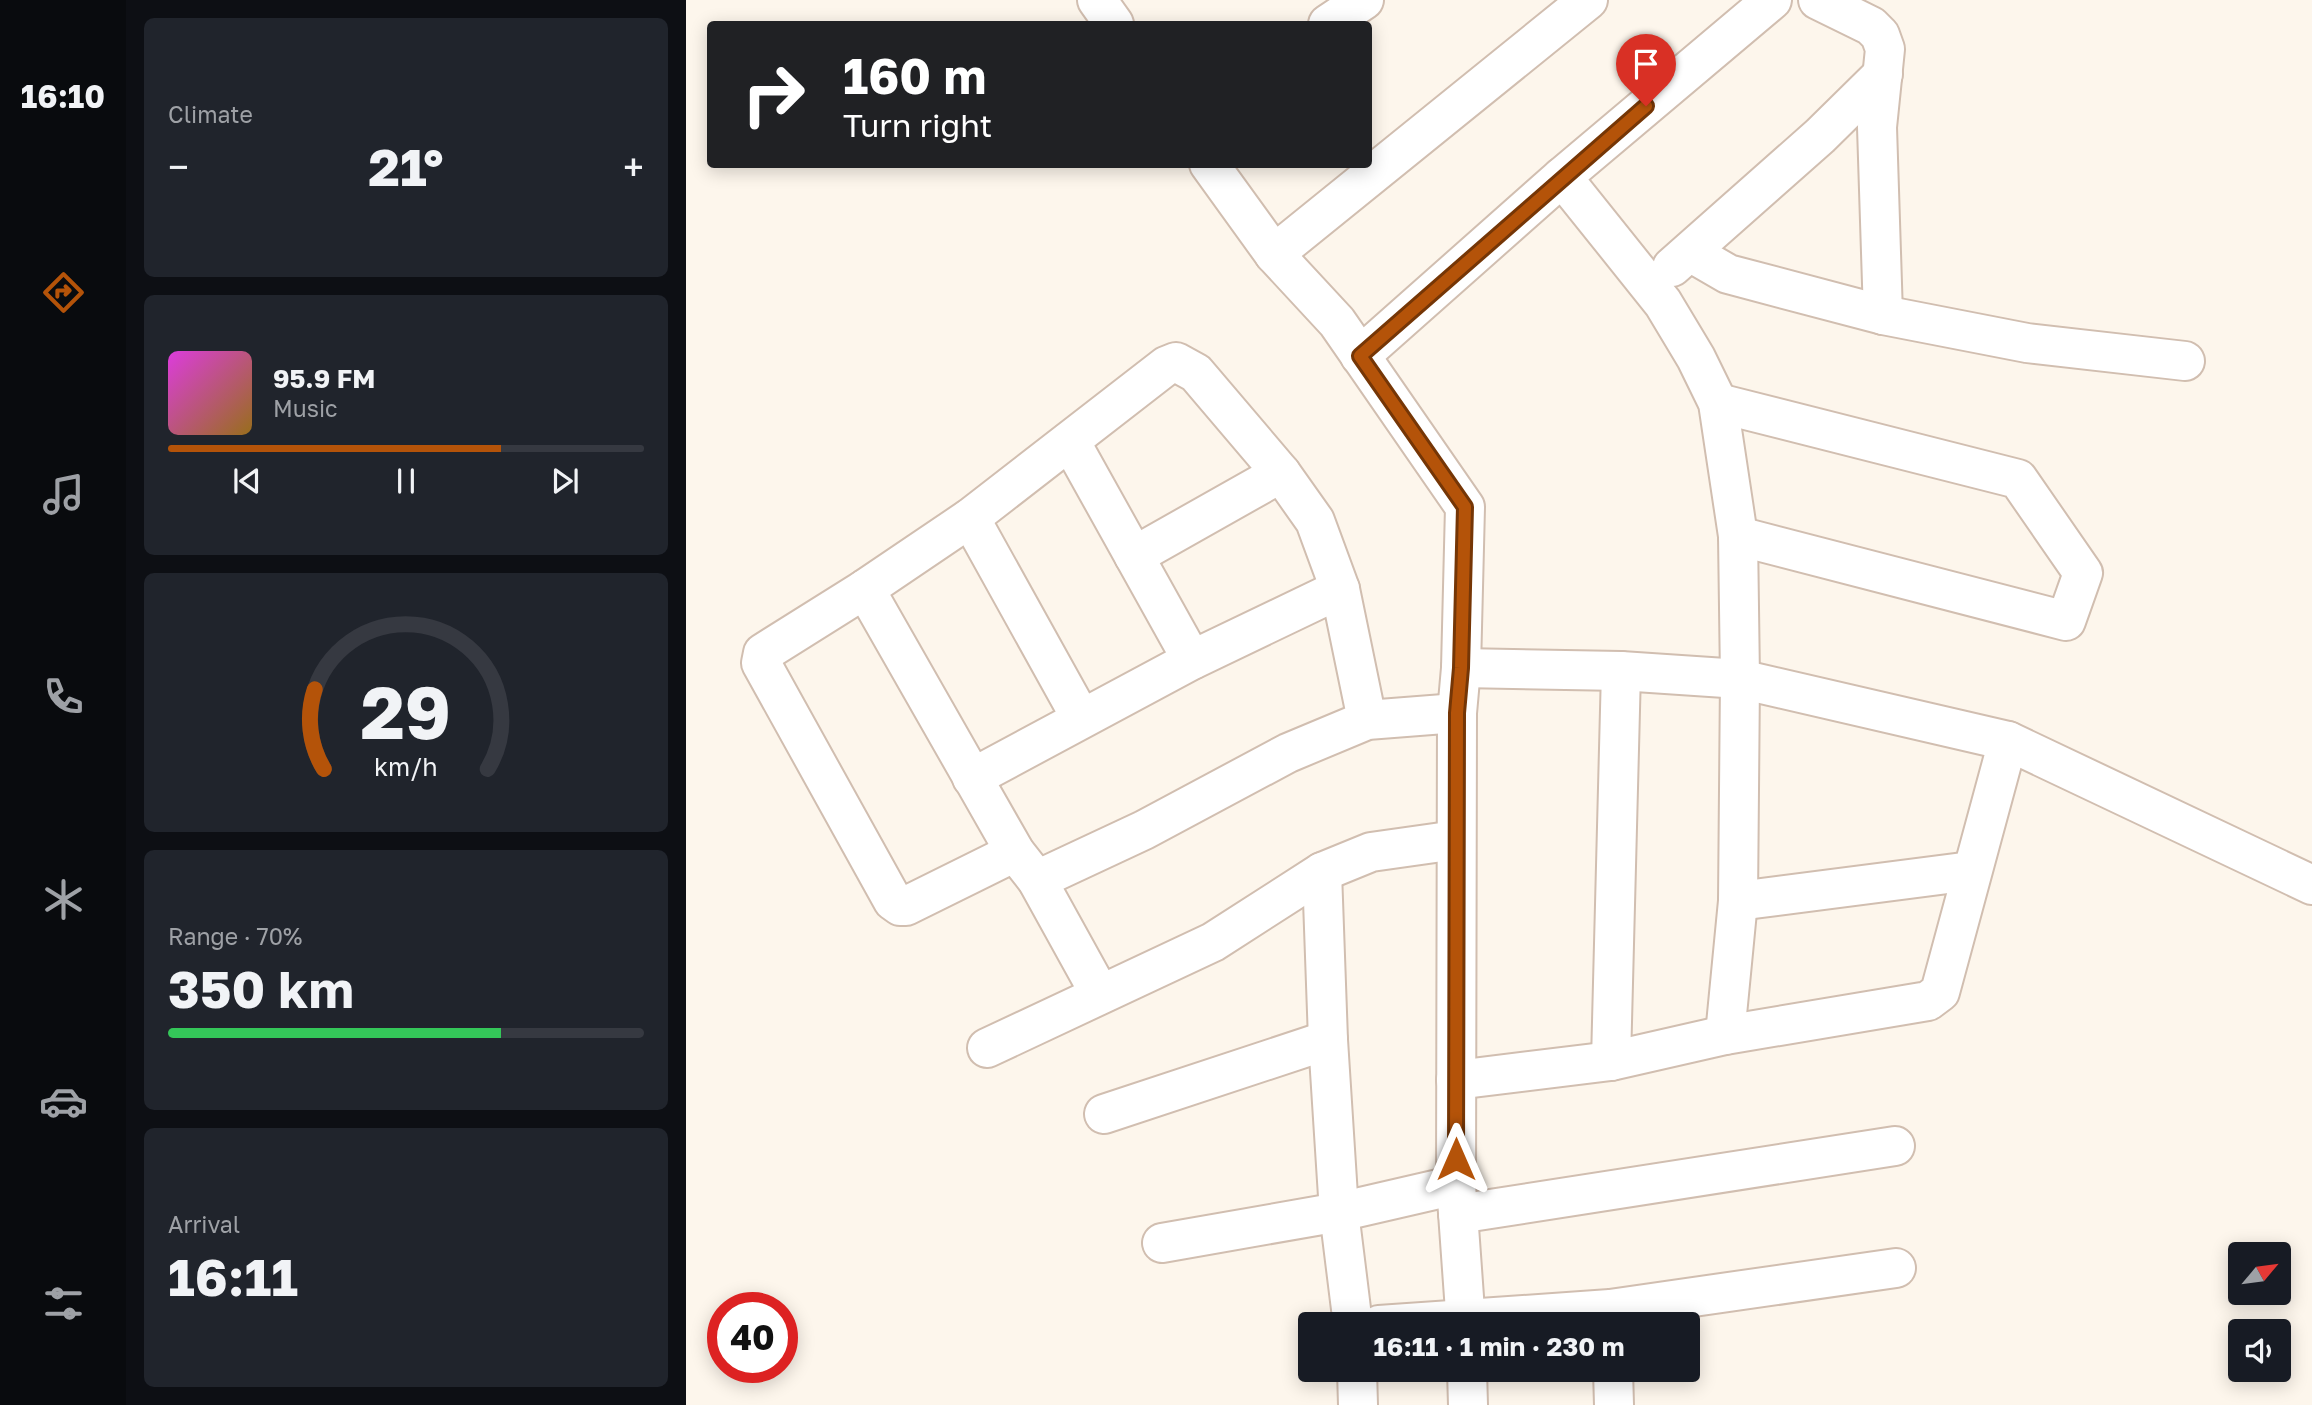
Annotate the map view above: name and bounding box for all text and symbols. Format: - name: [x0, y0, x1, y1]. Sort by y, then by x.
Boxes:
- pin: [1616, 34, 1676, 106]
- icon: arrive: [1627, 45, 1665, 83]
- text: 160 m: [843, 46, 986, 105]
- icon: right: [728, 49, 819, 140]
- text: 16:10: [21, 77, 105, 115]
- text: Climate: [168, 100, 253, 128]
- text: Turn right: [843, 106, 992, 144]
- text: 21°: [368, 135, 444, 197]
- text: −: [168, 144, 189, 189]
- text: +: [623, 144, 644, 189]
- icon: directions: [39, 268, 88, 317]
- text: 95.9 FM: [273, 363, 375, 394]
- text: Music: [273, 394, 338, 422]
- icon: previous: [228, 462, 266, 500]
- icon: pause: [387, 462, 425, 500]
- icon: next: [546, 462, 584, 500]
- icon: music: [39, 470, 88, 519]
- text: 29: [361, 668, 451, 755]
- icon: phone: [39, 672, 88, 721]
- text: km/h: [374, 750, 438, 781]
- icon: climate: [39, 875, 88, 924]
- text: Range · 70%: [168, 922, 302, 950]
- text: 350 km: [168, 957, 354, 1019]
- icon: car: [39, 1077, 88, 1126]
- position arrow: [1419, 1122, 1493, 1196]
- text: Arrival: [168, 1210, 240, 1238]
- north arrow: [2228, 1242, 2291, 1306]
- map controls: [2228, 1242, 2291, 1382]
- text: 16:11: [168, 1245, 298, 1307]
- icon: filters: [39, 1279, 88, 1328]
- speed limit sign: 40: [707, 1292, 798, 1383]
- button: sound: [2228, 1319, 2291, 1382]
- text: 16:11 · 1 min · 230 m: [1373, 1331, 1625, 1362]

